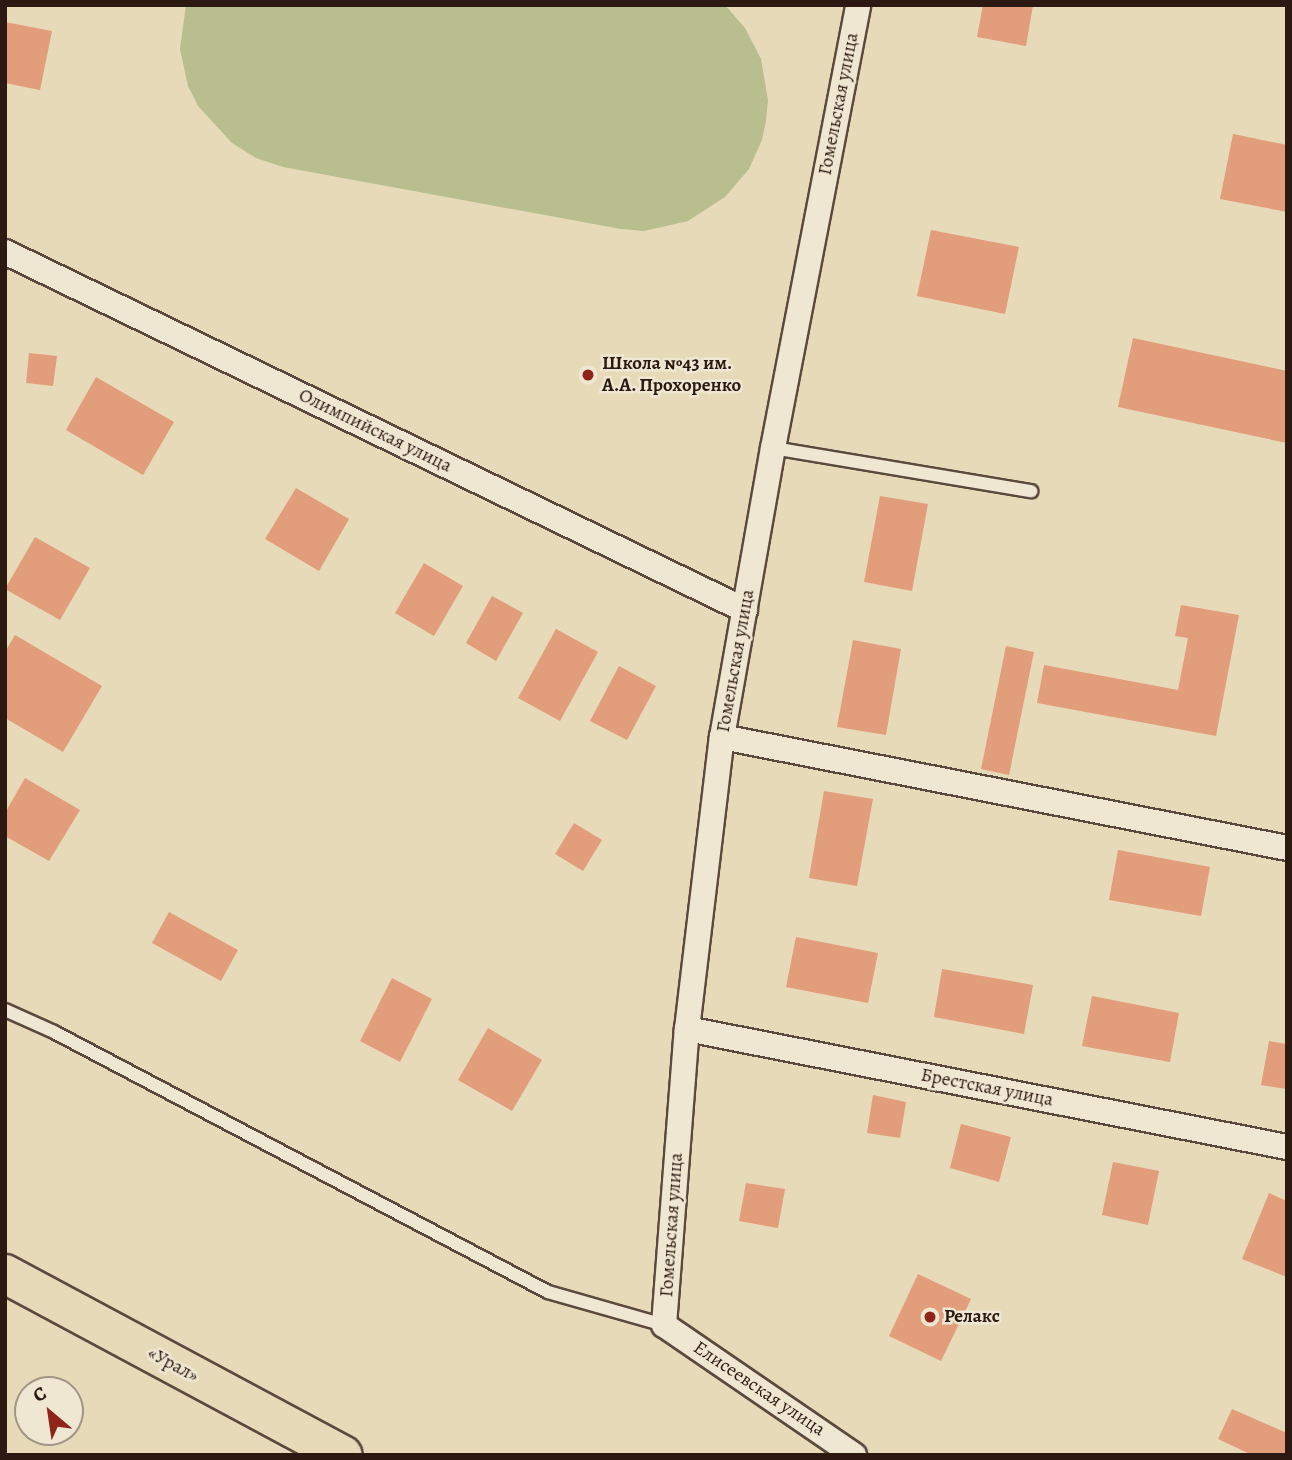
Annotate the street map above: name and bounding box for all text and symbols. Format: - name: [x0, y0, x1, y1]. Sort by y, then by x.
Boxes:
- street label: Гомельская улица: [814, 31, 864, 177]
- place label: Школа №43 им. А.А. Прохоренко: [602, 353, 742, 397]
- marker: Школа №43 им. А.А. Прохоренко: [580, 367, 596, 383]
- street label: Олимпийская улица: [295, 384, 455, 478]
- street label: Гомельская улица: [712, 588, 760, 734]
- street label: Брестская улица: [919, 1064, 1055, 1112]
- street label: Гомельская улица: [656, 1152, 688, 1298]
- place label: Релакс: [944, 1306, 1000, 1328]
- marker: Релакс: [922, 1309, 938, 1325]
- street label: Елисеевская улица: [689, 1336, 829, 1442]
- street label: «Урал»: [144, 1342, 202, 1388]
- north arrow: [14, 1376, 84, 1446]
- text: С: [28, 1380, 51, 1409]

